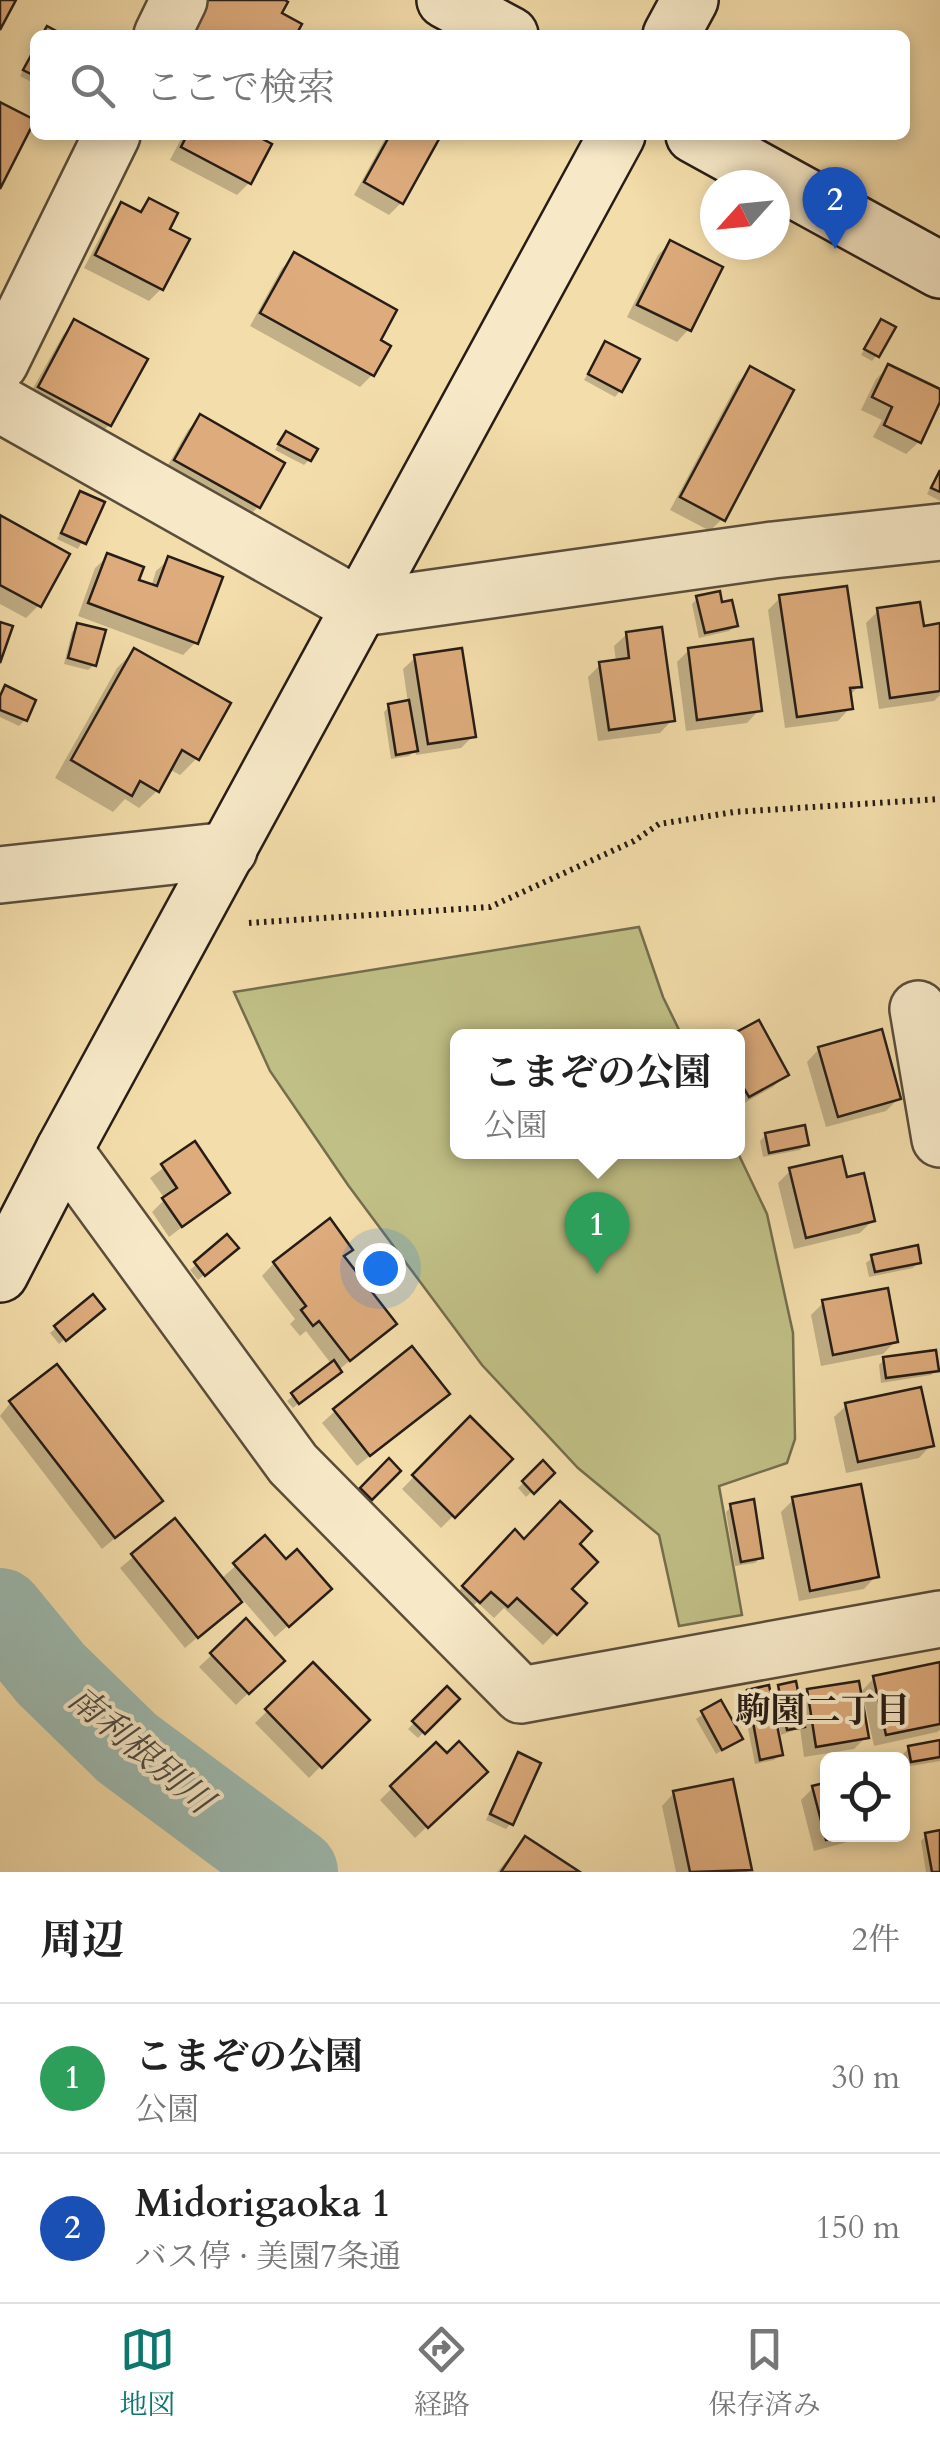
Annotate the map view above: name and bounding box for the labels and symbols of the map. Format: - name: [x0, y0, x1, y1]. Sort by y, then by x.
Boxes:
- pin: 2: [802, 166, 868, 249]
- north arrow: [700, 170, 790, 260]
- pin: 1: [564, 1192, 630, 1274]
- your location: [355, 1243, 406, 1294]
- water label: 南利根別川: [58, 1675, 226, 1827]
- district label: 駒園二丁目: [735, 1687, 911, 1735]

